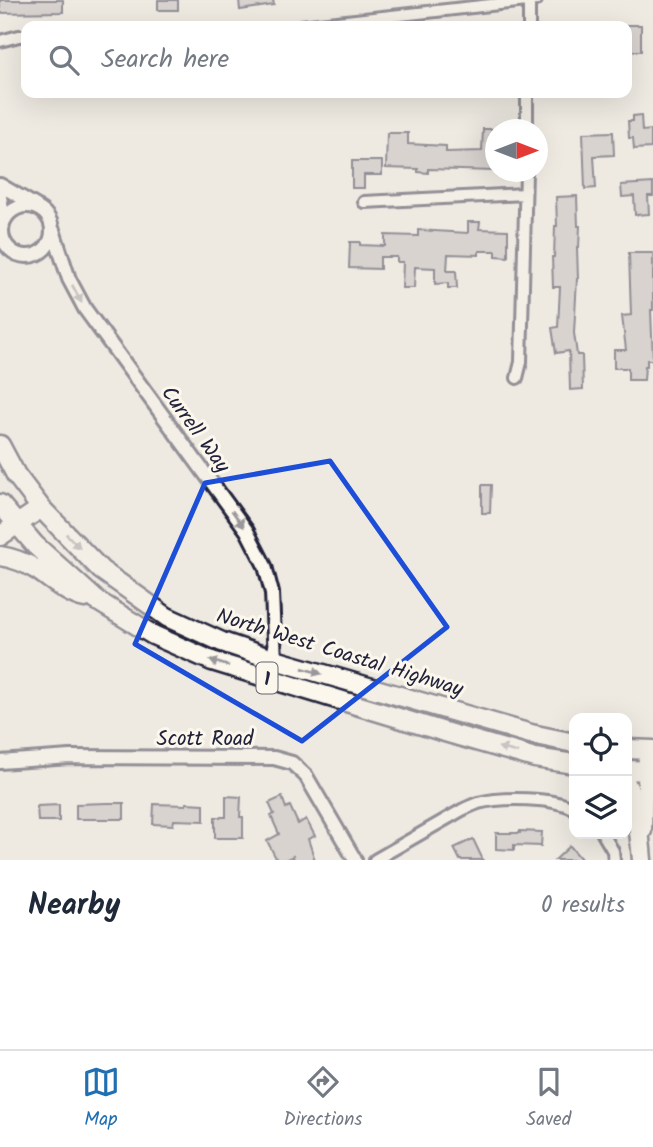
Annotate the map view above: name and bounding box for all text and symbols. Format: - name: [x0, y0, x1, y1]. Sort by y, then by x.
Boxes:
- search box: [21, 21, 632, 98]
- text: Search here: [101, 39, 229, 81]
- icon: search: [45, 41, 83, 79]
- north arrow: [485, 119, 548, 182]
- one-way arrow: [71, 284, 83, 304]
- street label: Currell Way: [152, 379, 238, 480]
- one-way arrow: [231, 510, 245, 528]
- one-way arrow: [64, 532, 80, 549]
- street label: North West Coastal Highway: [212, 600, 467, 707]
- one-way arrow: [209, 657, 230, 668]
- road number: 1: [256, 663, 278, 694]
- one-way arrow: [302, 667, 323, 677]
- map controls: [569, 713, 632, 839]
- button: locate: [569, 713, 632, 776]
- street label: Scott Road: [157, 723, 254, 756]
- one-way arrow: [496, 744, 518, 755]
- button: layers: [569, 776, 632, 839]
- text: Nearby: [28, 882, 120, 930]
- text: 0 results: [541, 888, 625, 924]
- tab: Map: [82, 1063, 120, 1135]
- tab: Directions: [284, 1063, 362, 1135]
- tab: Saved: [526, 1063, 571, 1135]

